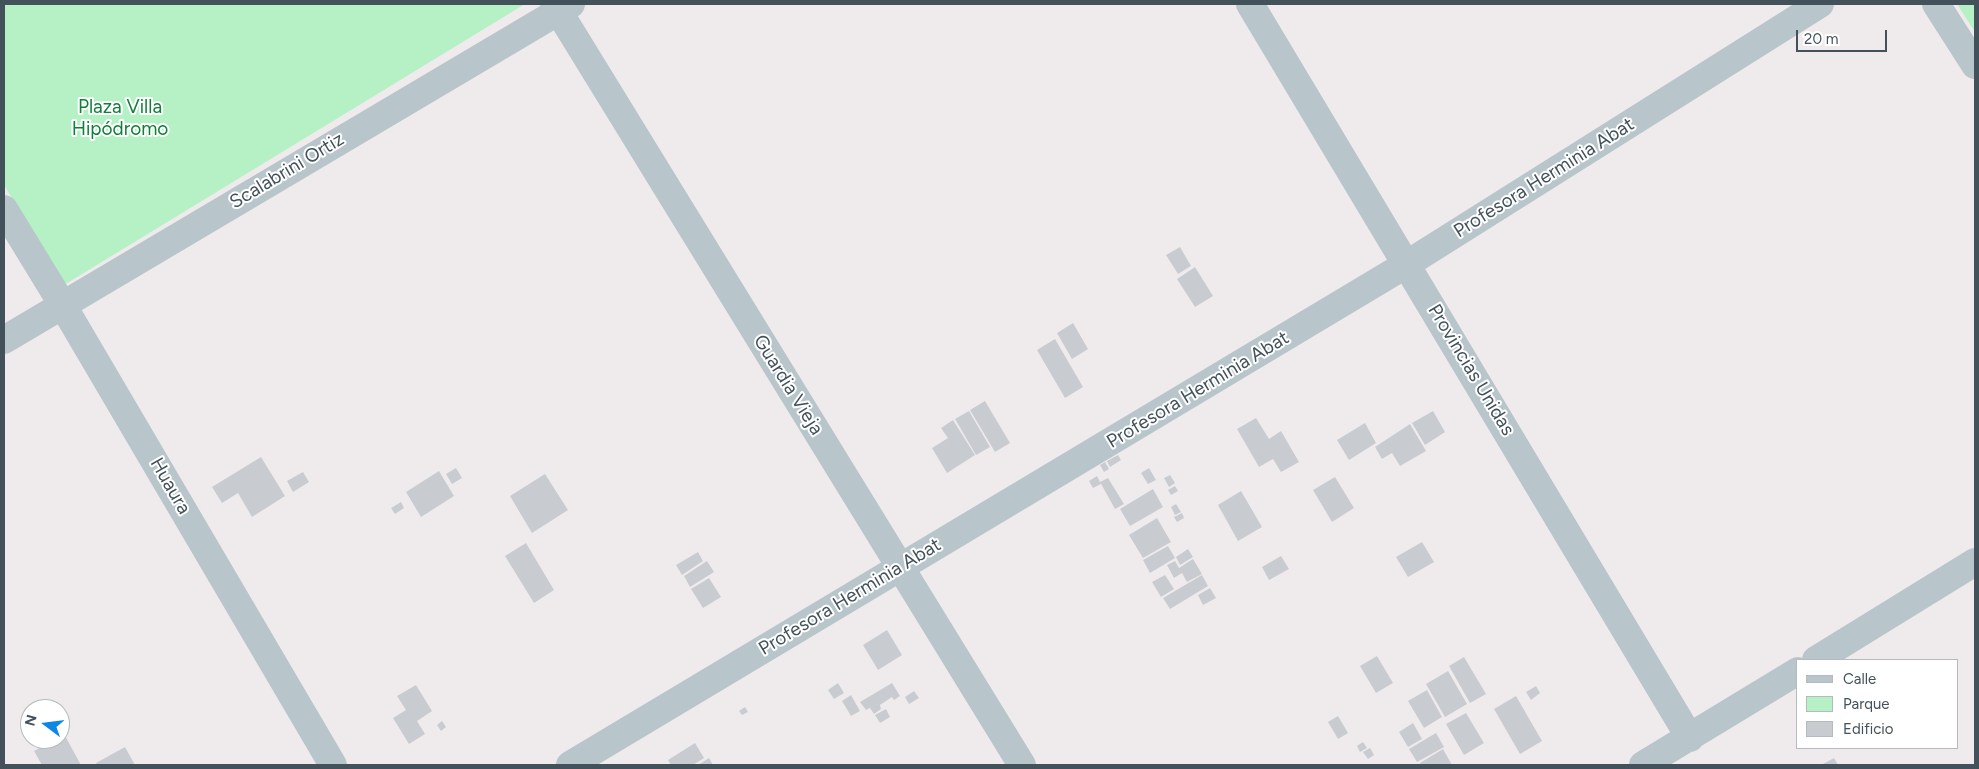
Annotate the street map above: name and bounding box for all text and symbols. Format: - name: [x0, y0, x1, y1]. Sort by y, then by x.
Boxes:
- scale bar: [1799, 20, 1890, 52]
- text: 20 m: [1804, 30, 1838, 48]
- park label: Plaza Villa Hipódromo: [72, 96, 168, 140]
- street label: Profesora Herminia Abat: [1450, 113, 1638, 243]
- street label: Scalabrini Ortiz: [226, 128, 348, 214]
- street label: Provincias Unidas: [1423, 300, 1519, 440]
- street label: Profesora Herminia Abat: [1103, 327, 1293, 453]
- street label: Guardia Vieja: [748, 331, 828, 439]
- street label: Huaura: [145, 454, 195, 518]
- street label: Profesora Herminia Abat: [755, 534, 945, 660]
- legend: [1796, 659, 1959, 749]
- text: Calle: [1843, 670, 1876, 688]
- text: Parque: [1843, 695, 1890, 713]
- north arrow: [20, 699, 70, 749]
- text: N: [21, 713, 41, 728]
- text: Edificio: [1843, 720, 1893, 738]

